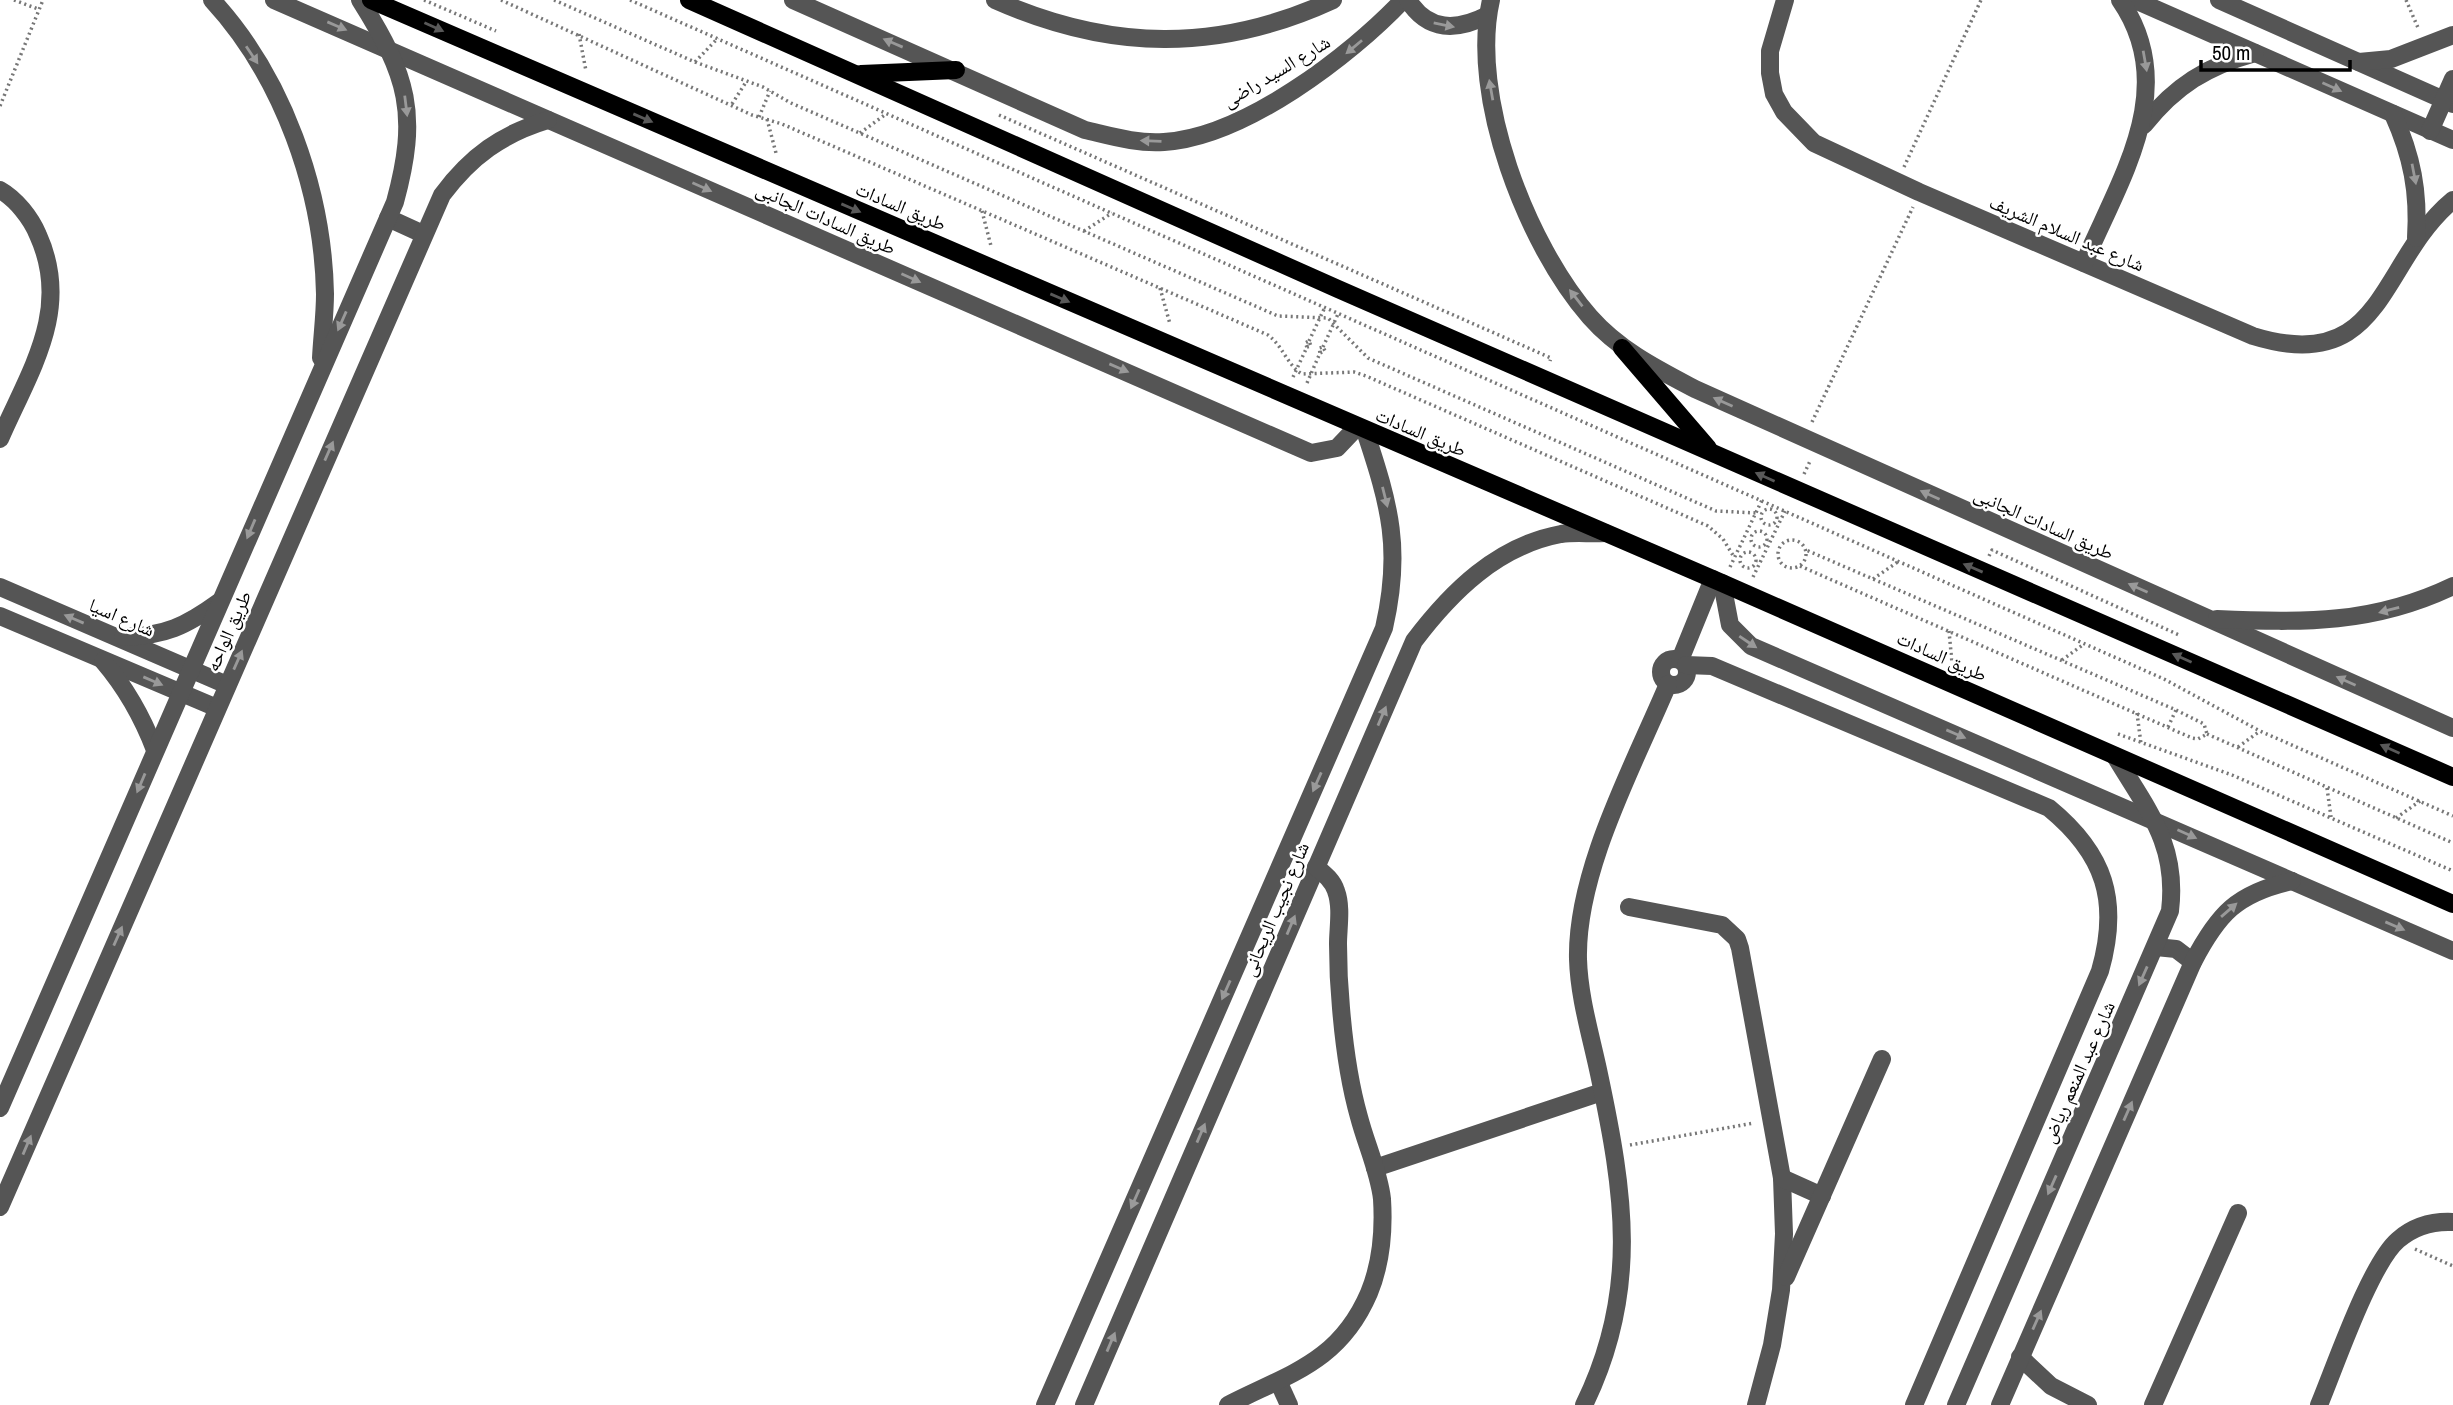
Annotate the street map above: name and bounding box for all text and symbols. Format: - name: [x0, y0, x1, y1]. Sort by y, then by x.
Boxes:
- one-way arrow: [1433, 20, 1455, 31]
- one-way arrow: [326, 21, 347, 32]
- one-way arrow: [424, 21, 444, 33]
- scale bar: [2201, 28, 2350, 72]
- street label: شارع السيد راضى: [1217, 29, 1335, 113]
- one-way arrow: [883, 37, 903, 49]
- text: 50 m: [2212, 38, 2250, 67]
- one-way arrow: [1346, 39, 1363, 54]
- one-way arrow: [245, 46, 259, 64]
- one-way arrow: [2140, 50, 2151, 72]
- one-way arrow: [1485, 79, 1496, 101]
- one-way arrow: [2322, 81, 2342, 93]
- one-way arrow: [400, 96, 411, 118]
- one-way arrow: [633, 112, 654, 123]
- one-way arrow: [1140, 136, 1162, 147]
- one-way arrow: [2409, 163, 2420, 185]
- street label: طريق السادات: [852, 175, 950, 237]
- street label: طريق السادات الجانبى: [752, 176, 900, 260]
- one-way arrow: [692, 181, 712, 193]
- street label: شارع عبد السلام الشريف: [1985, 189, 2149, 278]
- one-way arrow: [841, 203, 862, 214]
- one-way arrow: [900, 272, 921, 283]
- one-way arrow: [1568, 290, 1583, 308]
- one-way arrow: [1050, 293, 1071, 304]
- one-way arrow: [336, 311, 348, 331]
- one-way arrow: [1109, 362, 1129, 374]
- one-way arrow: [1713, 396, 1733, 408]
- street label: طريق السادات: [1372, 401, 1470, 463]
- one-way arrow: [324, 441, 335, 462]
- one-way arrow: [1755, 471, 1775, 483]
- street label: طريق السادات الجانبى: [1970, 481, 2118, 565]
- one-way arrow: [1380, 486, 1391, 508]
- one-way arrow: [1920, 489, 1941, 500]
- one-way arrow: [245, 519, 256, 540]
- one-way arrow: [1963, 562, 1984, 573]
- one-way arrow: [2128, 582, 2148, 594]
- street label: طريق الواحه: [199, 586, 257, 676]
- street label: شارع اسيا: [85, 592, 159, 642]
- one-way arrow: [2378, 605, 2400, 616]
- one-way arrow: [64, 613, 85, 624]
- street label: طريق السادات: [1893, 625, 1991, 687]
- one-way arrow: [1739, 635, 1757, 649]
- one-way arrow: [232, 650, 244, 670]
- one-way arrow: [2171, 653, 2192, 664]
- one-way arrow: [143, 675, 164, 686]
- one-way arrow: [2336, 675, 2356, 687]
- one-way arrow: [1376, 706, 1388, 726]
- one-way arrow: [1945, 729, 1966, 740]
- one-way arrow: [2380, 743, 2401, 754]
- one-way arrow: [1311, 772, 1323, 792]
- one-way arrow: [135, 773, 147, 793]
- one-way arrow: [2177, 828, 2197, 840]
- street label: شارع نجيب الريحانى: [1235, 838, 1315, 980]
- one-way arrow: [2220, 902, 2238, 918]
- one-way arrow: [1286, 914, 1297, 935]
- one-way arrow: [2385, 920, 2405, 932]
- one-way arrow: [112, 926, 124, 946]
- one-way arrow: [2137, 966, 2149, 986]
- one-way arrow: [1220, 980, 1232, 1000]
- street label: شارع عبد المنعم رياض: [2035, 997, 2121, 1147]
- one-way arrow: [2123, 1101, 2134, 1122]
- one-way arrow: [1196, 1123, 1207, 1144]
- one-way arrow: [22, 1134, 33, 1155]
- one-way arrow: [2046, 1174, 2057, 1195]
- one-way arrow: [1129, 1189, 1141, 1209]
- one-way arrow: [2031, 1310, 2043, 1330]
- one-way arrow: [1106, 1332, 1117, 1353]

